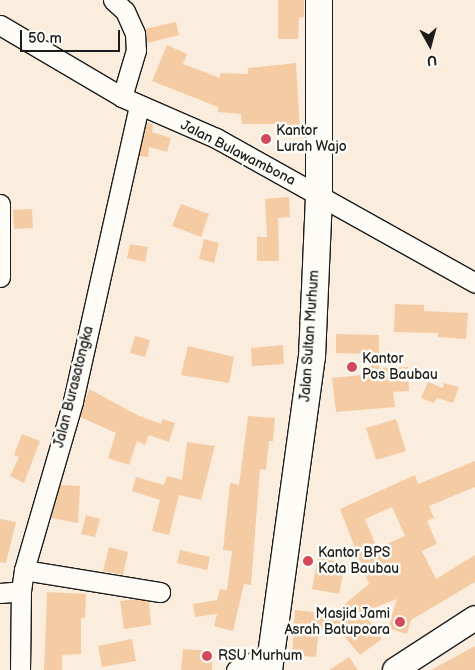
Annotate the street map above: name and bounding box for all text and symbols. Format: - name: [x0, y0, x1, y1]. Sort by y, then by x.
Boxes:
- scale bar: [22, 20, 122, 52]
- north arrow: [405, 20, 455, 70]
- text: 50 m: [28, 29, 62, 48]
- text: U: [426, 51, 438, 69]
- street label: Jalan Bulawambona: [178, 117, 298, 189]
- place label: Kantor Lurah Wajo: [276, 123, 347, 156]
- marker: Kantor Lurah Wajo: [260, 133, 272, 145]
- street label: Jalan Sultan Murhum: [297, 269, 323, 403]
- street label: Jalan Burasatongka: [51, 324, 97, 450]
- place label: Kantor Pos Baubau: [362, 351, 438, 384]
- marker: Kantor Pos Baubau: [346, 361, 358, 373]
- place label: Kantor BPS Kota Baubau: [318, 545, 399, 578]
- marker: Kantor BPS Kota Baubau: [302, 555, 314, 567]
- place label: Masjid Jami Asrah Batupoara: [285, 606, 390, 638]
- marker: Masjid Jami Asrah Batupoara: [394, 616, 406, 628]
- place label: RSU Murhum: [218, 648, 302, 664]
- marker: RSU Murhum: [200, 649, 214, 663]

